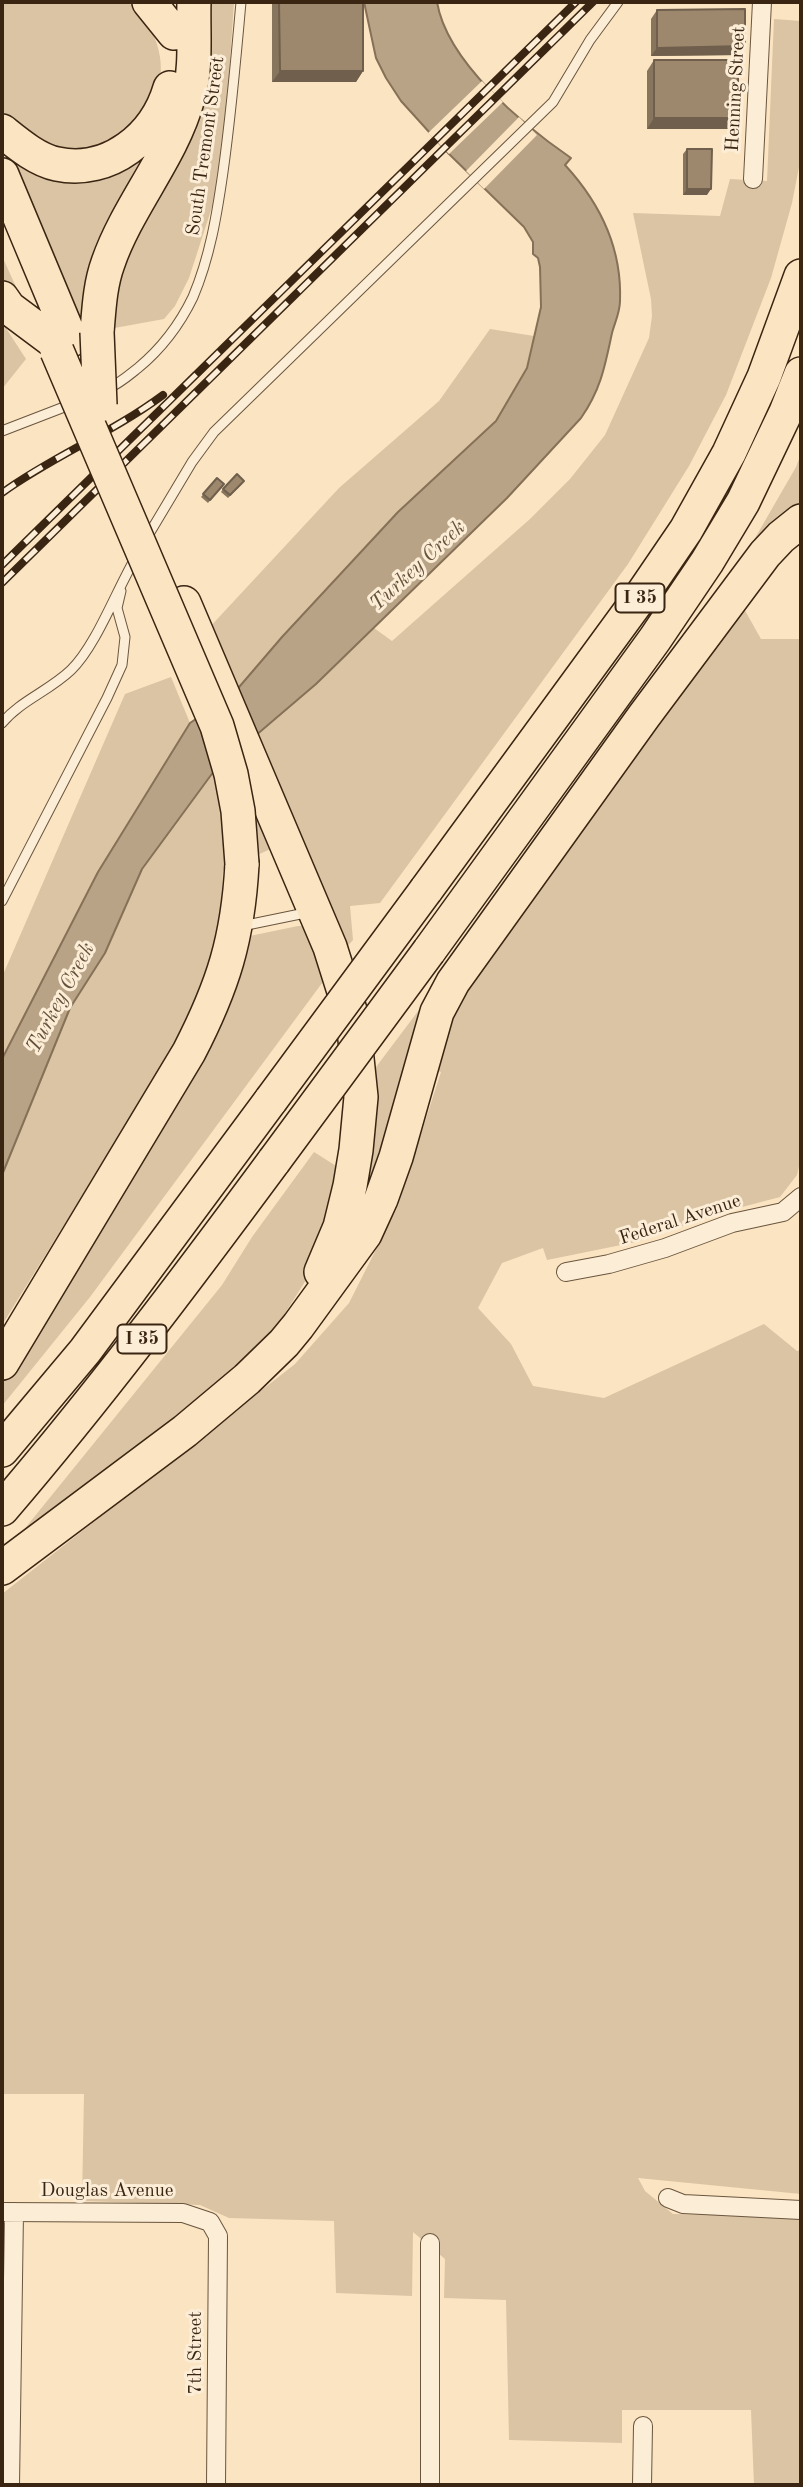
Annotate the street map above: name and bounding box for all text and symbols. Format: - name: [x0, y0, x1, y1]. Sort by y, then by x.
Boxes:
- street label: Henning Street: [721, 26, 751, 152]
- street label: South Tremont Street: [182, 55, 230, 237]
- water label: Turkey Creek: [365, 515, 471, 617]
- road number: I 35: [616, 584, 664, 612]
- water label: Turkey Creek: [21, 938, 101, 1058]
- street label: Federal Avenue: [616, 1190, 744, 1250]
- road number: I 35: [118, 1324, 166, 1354]
- street label: Douglas Avenue: [40, 2180, 174, 2202]
- street label: 7th Street: [185, 2311, 207, 2395]

